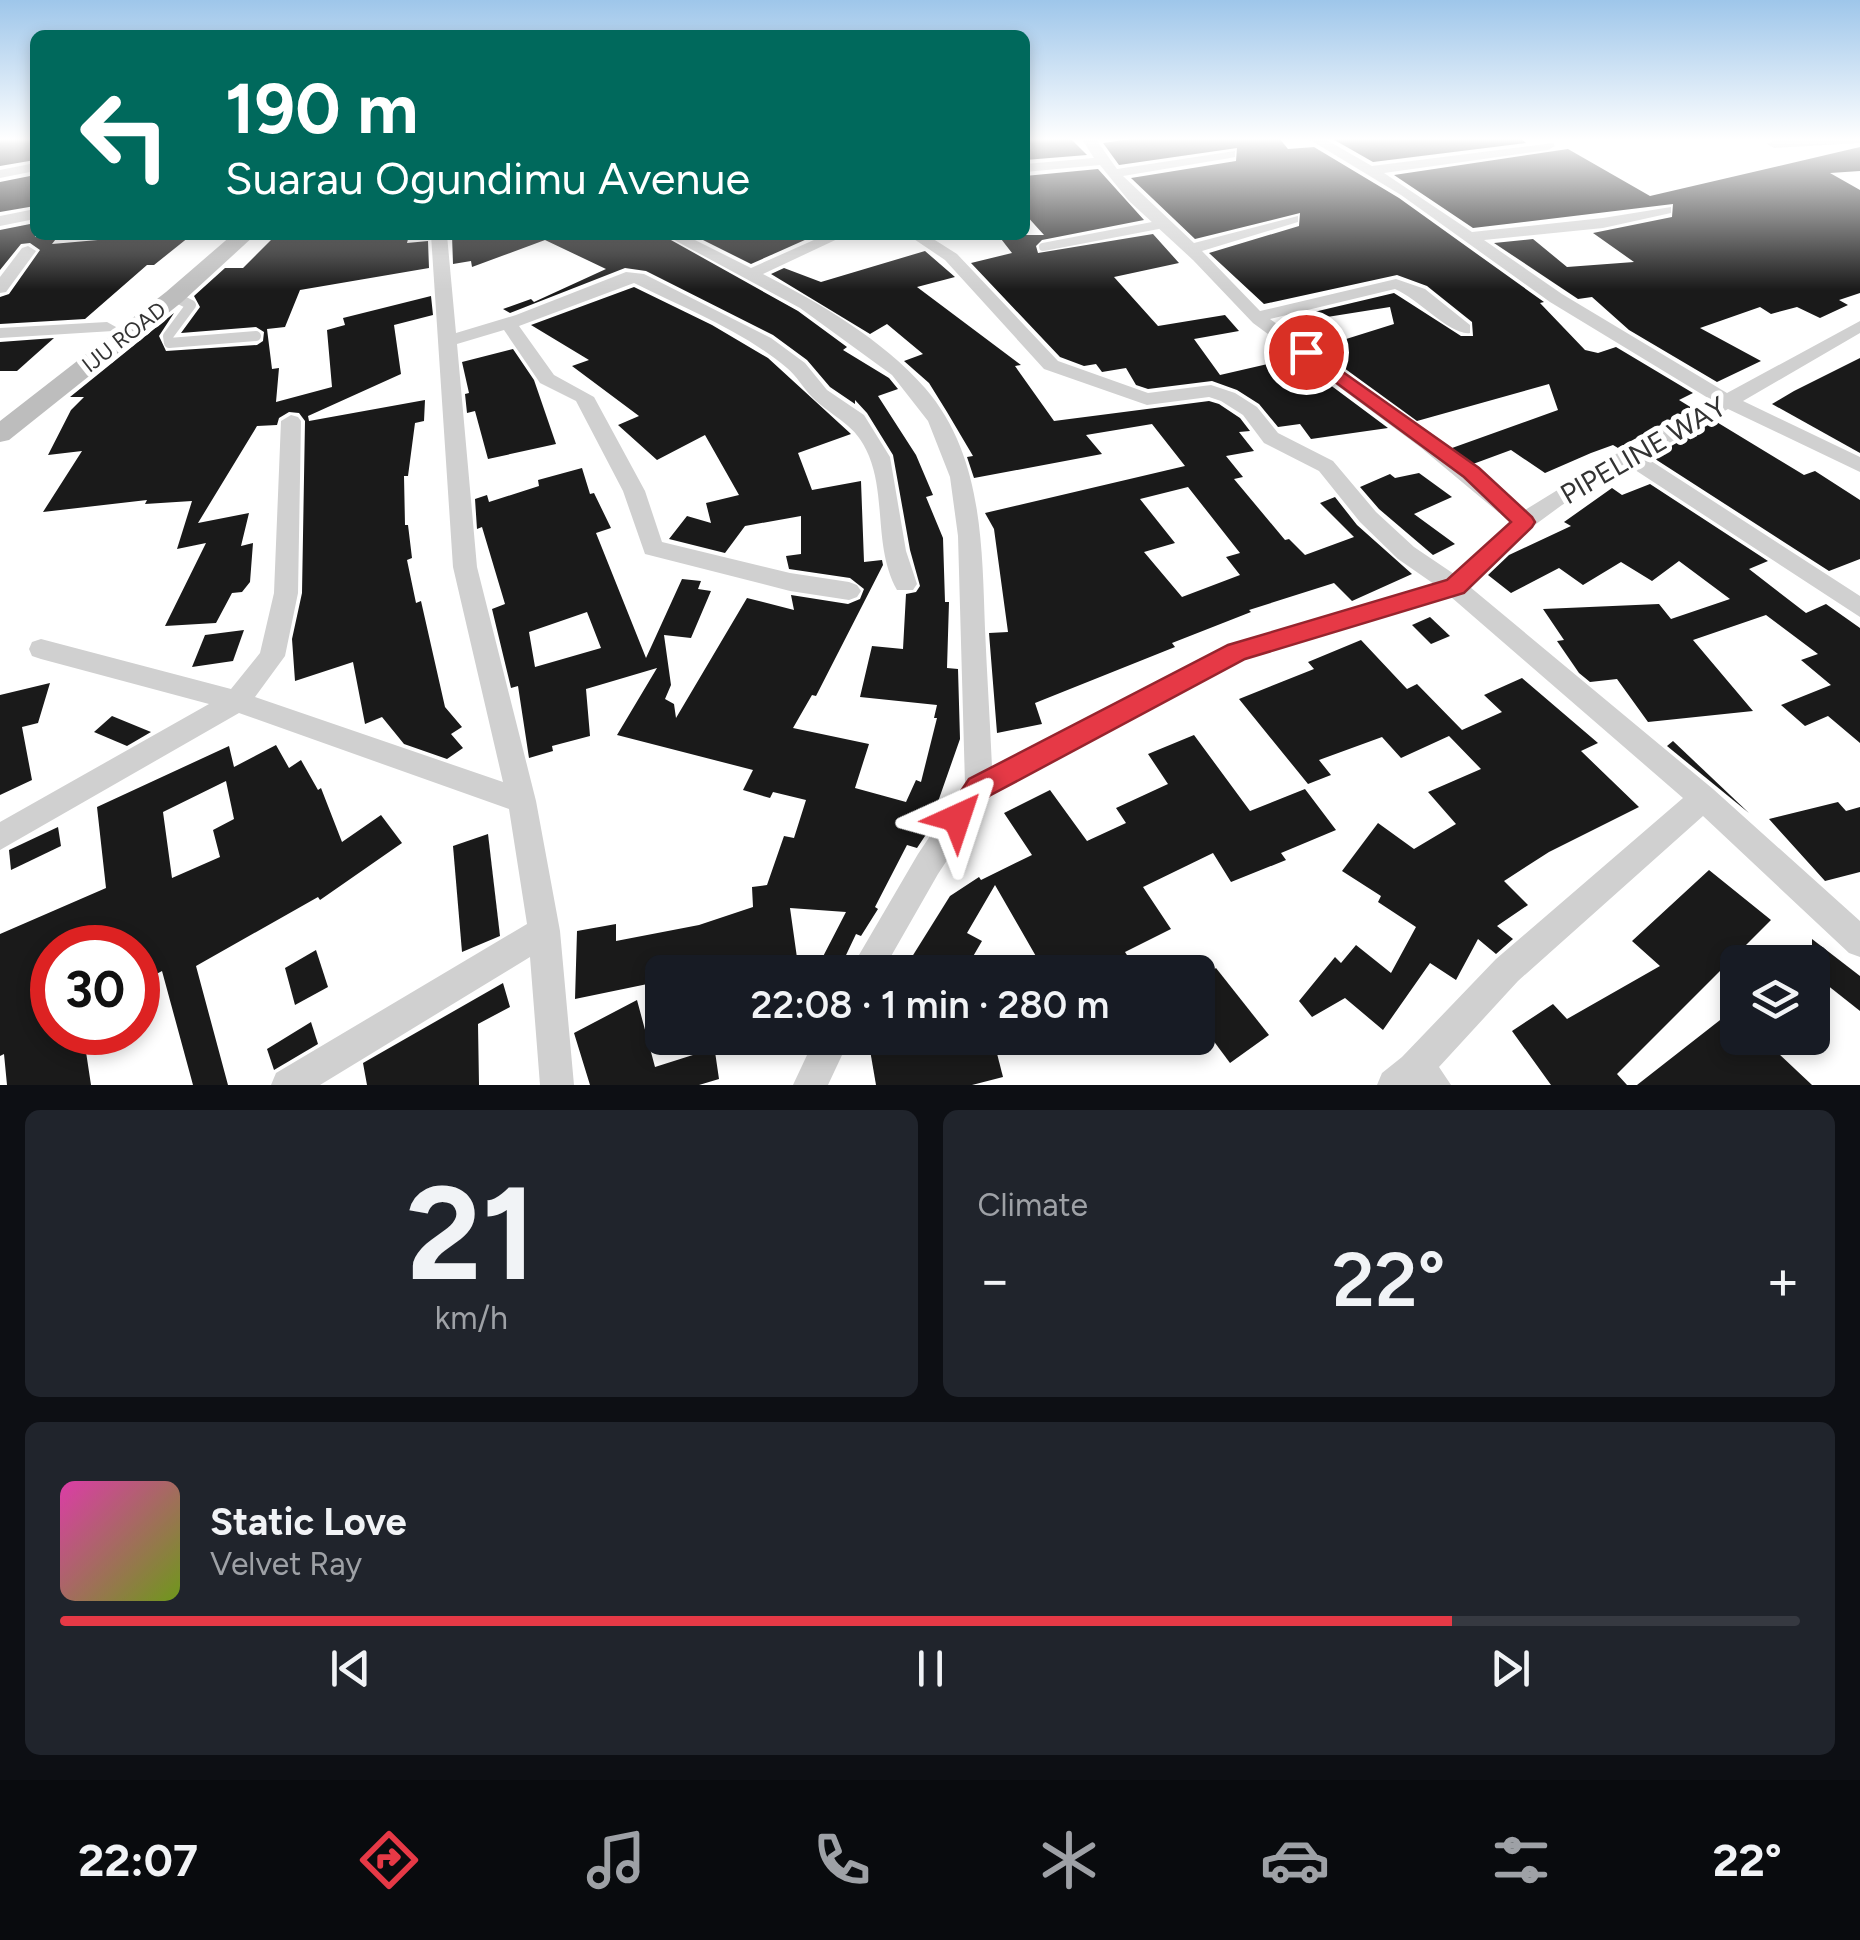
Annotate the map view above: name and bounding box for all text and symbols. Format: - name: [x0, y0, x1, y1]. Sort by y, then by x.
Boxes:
- text: 190 m: [225, 66, 418, 151]
- icon: left: [60, 70, 190, 200]
- text: Suarau Ogundimu Avenue: [225, 151, 750, 205]
- street label: IJU ROAD: [77, 296, 171, 378]
- pin: [1264, 310, 1349, 395]
- icon: arrive: [1279, 325, 1334, 380]
- street label: PIPELINE WAY: [1554, 389, 1732, 511]
- position arrow: [905, 766, 1009, 870]
- speed limit sign: 30: [30, 925, 160, 1055]
- map controls: [1720, 945, 1830, 1055]
- button: layers: [1720, 945, 1830, 1055]
- text: 22:08 · 1 min · 280 m: [751, 982, 1109, 1028]
- text: 21: [406, 1156, 536, 1312]
- text: Climate: [978, 1186, 1088, 1224]
- text: 22°: [1332, 1235, 1446, 1325]
- text: −: [978, 1247, 1012, 1313]
- text: +: [1766, 1247, 1800, 1313]
- text: km/h: [435, 1299, 508, 1337]
- text: Static Love: [210, 1499, 407, 1545]
- text: Velvet Ray: [210, 1545, 362, 1583]
- icon: previous: [323, 1641, 378, 1696]
- icon: pause: [903, 1641, 958, 1696]
- icon: next: [1483, 1641, 1538, 1696]
- icon: directions: [354, 1825, 424, 1895]
- icon: music: [581, 1825, 651, 1895]
- icon: phone: [807, 1825, 877, 1895]
- icon: climate: [1034, 1825, 1104, 1895]
- icon: car: [1260, 1825, 1330, 1895]
- icon: filters: [1486, 1825, 1556, 1895]
- text: 22:07: [78, 1833, 198, 1887]
- text: 22°: [1713, 1833, 1782, 1887]

